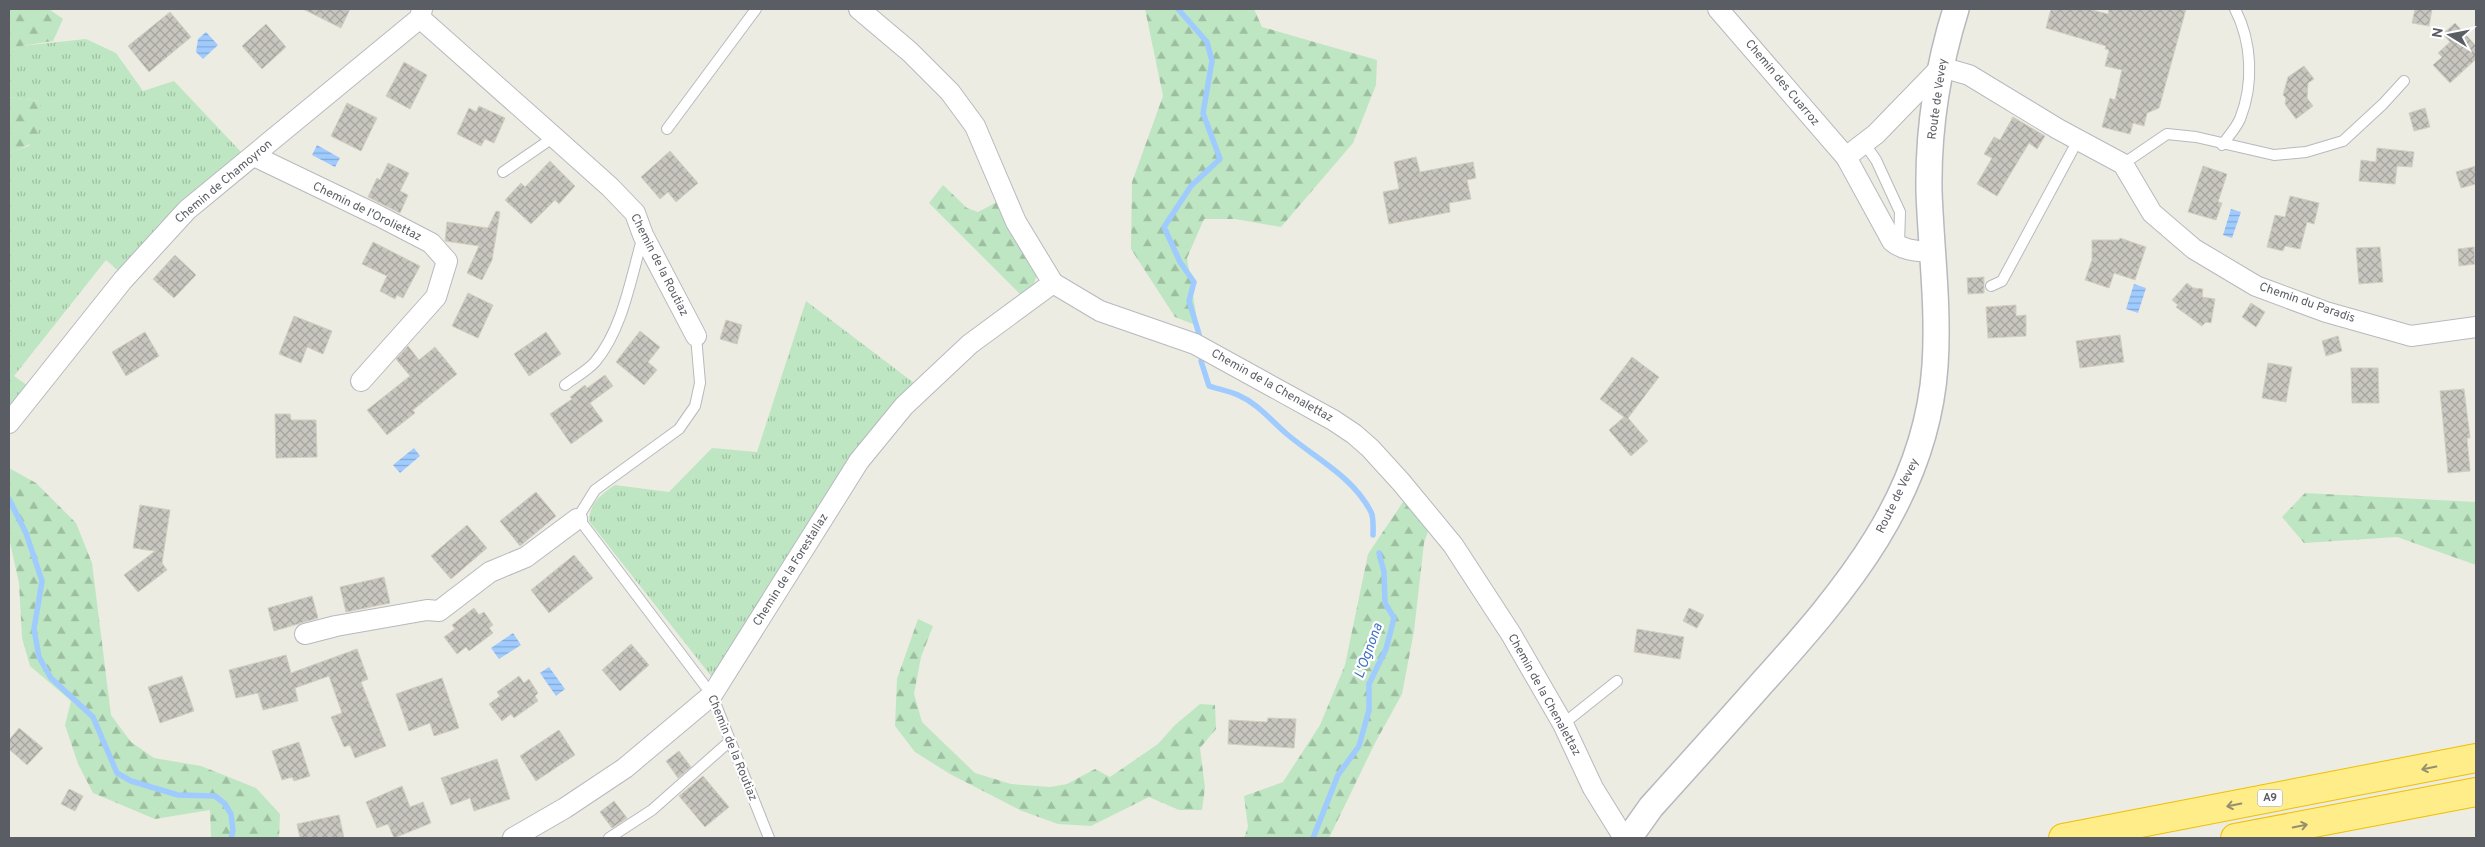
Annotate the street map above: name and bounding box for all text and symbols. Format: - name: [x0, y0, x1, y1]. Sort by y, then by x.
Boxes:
- north arrow: [2425, 10, 2475, 60]
- text: N: [2429, 27, 2448, 39]
- street label: Chemin des Cuarroz: [1741, 36, 1823, 130]
- street label: Route de Vevey: [1924, 57, 1952, 141]
- street label: Chemin de Chamoyron: [172, 137, 276, 227]
- street label: Chemin de l'Oroliettaz: [310, 179, 424, 245]
- street label: Chemin de la Routiaz: [626, 211, 692, 319]
- street label: Chemin du Paradis: [2257, 279, 2357, 327]
- street label: Chemin de la Chenalettaz: [1208, 346, 1336, 426]
- street label: Route de Vevey: [1873, 456, 1923, 536]
- street label: Chemin de la Forestallaz: [750, 510, 832, 630]
- water label: L'Ognona: [1351, 620, 1387, 681]
- street label: Chemin de la Chenalettaz: [1504, 631, 1584, 759]
- street label: Chemin de la Routiaz: [703, 693, 761, 803]
- one-way arrow: [2421, 764, 2437, 773]
- road number: A9: [2258, 790, 2282, 806]
- one-way arrow: [2227, 801, 2243, 810]
- one-way arrow: [2292, 820, 2308, 830]

